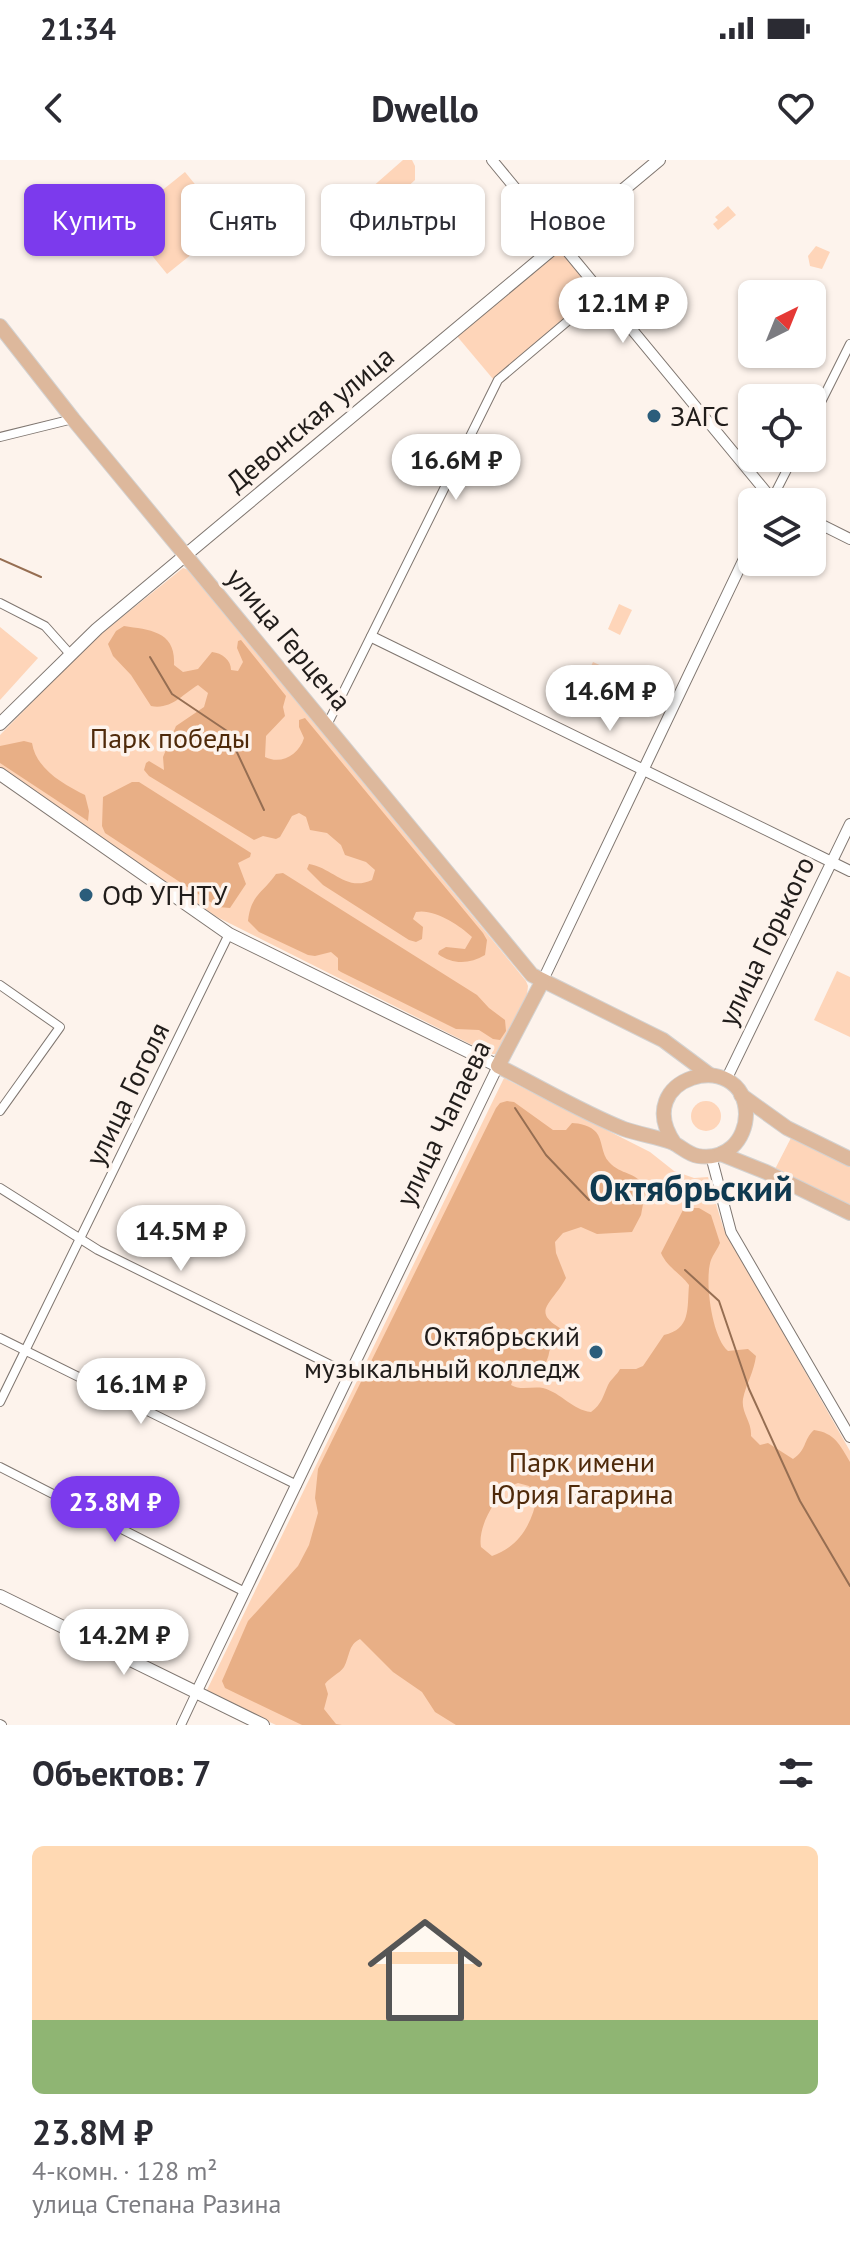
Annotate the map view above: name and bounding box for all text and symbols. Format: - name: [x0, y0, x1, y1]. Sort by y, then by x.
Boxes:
- text: 21:34: [40, 9, 116, 48]
- text: Dwello: [371, 85, 479, 132]
- icon: back: [32, 86, 76, 130]
- icon: heart: [774, 86, 818, 130]
- chip: Купить: [24, 184, 165, 256]
- chip: Снять: [181, 184, 305, 256]
- chip: Фильтры: [321, 184, 485, 256]
- chip: Новое: [501, 184, 634, 256]
- pin: 12.1M ₽: [549, 277, 697, 345]
- north arrow: [738, 280, 826, 368]
- map controls: [738, 280, 826, 576]
- text: 12.1M ₽: [577, 286, 669, 319]
- street label: Девонская улица: [218, 337, 401, 500]
- button: locate: [738, 384, 826, 472]
- place label: ЗАГС: [670, 397, 729, 434]
- marker: ЗАГС: [645, 407, 663, 425]
- pin: 16.6M ₽: [382, 434, 530, 502]
- text: 16.6M ₽: [410, 443, 502, 476]
- button: layers: [738, 488, 826, 576]
- street label: улица Герцена: [219, 559, 360, 718]
- pin: 14.6M ₽: [536, 665, 684, 733]
- text: 14.6M ₽: [564, 674, 656, 707]
- park label: Парк победы: [90, 719, 250, 756]
- street label: улица Горького: [709, 850, 823, 1032]
- place label: ОФ УГНТУ: [102, 876, 228, 913]
- marker: ОФ УГНТУ: [77, 886, 95, 904]
- street label: улица Гоголя: [76, 1016, 177, 1172]
- street label: улица Чапаева: [386, 1034, 499, 1212]
- district label: Октябрьский: [589, 1164, 793, 1211]
- pin: 14.5M ₽: [107, 1205, 255, 1273]
- text: 14.5M ₽: [135, 1214, 227, 1247]
- place label: Октябрьский музыкальный колледж: [304, 1317, 581, 1386]
- marker: Октябрьский музыкальный колледж: [587, 1343, 605, 1361]
- pin: 16.1M ₽: [67, 1358, 215, 1426]
- text: 16.1M ₽: [95, 1367, 187, 1400]
- park label: Парк имени Юрия Гагарина: [490, 1443, 674, 1512]
- pin: 23.8M ₽: [41, 1476, 189, 1544]
- text: 23.8M ₽: [69, 1485, 161, 1518]
- pin: 14.2M ₽: [50, 1609, 198, 1677]
- text: 14.2M ₽: [78, 1618, 170, 1651]
- text: Объектов: 7: [32, 1751, 211, 1795]
- icon: filters: [774, 1751, 818, 1795]
- icon: home: [353, 1898, 497, 2042]
- text: 23.8M ₽: [32, 2110, 153, 2154]
- text: 4-комн. · 128 m²: [32, 2154, 218, 2187]
- text: улица Степана Разина: [32, 2187, 281, 2220]

